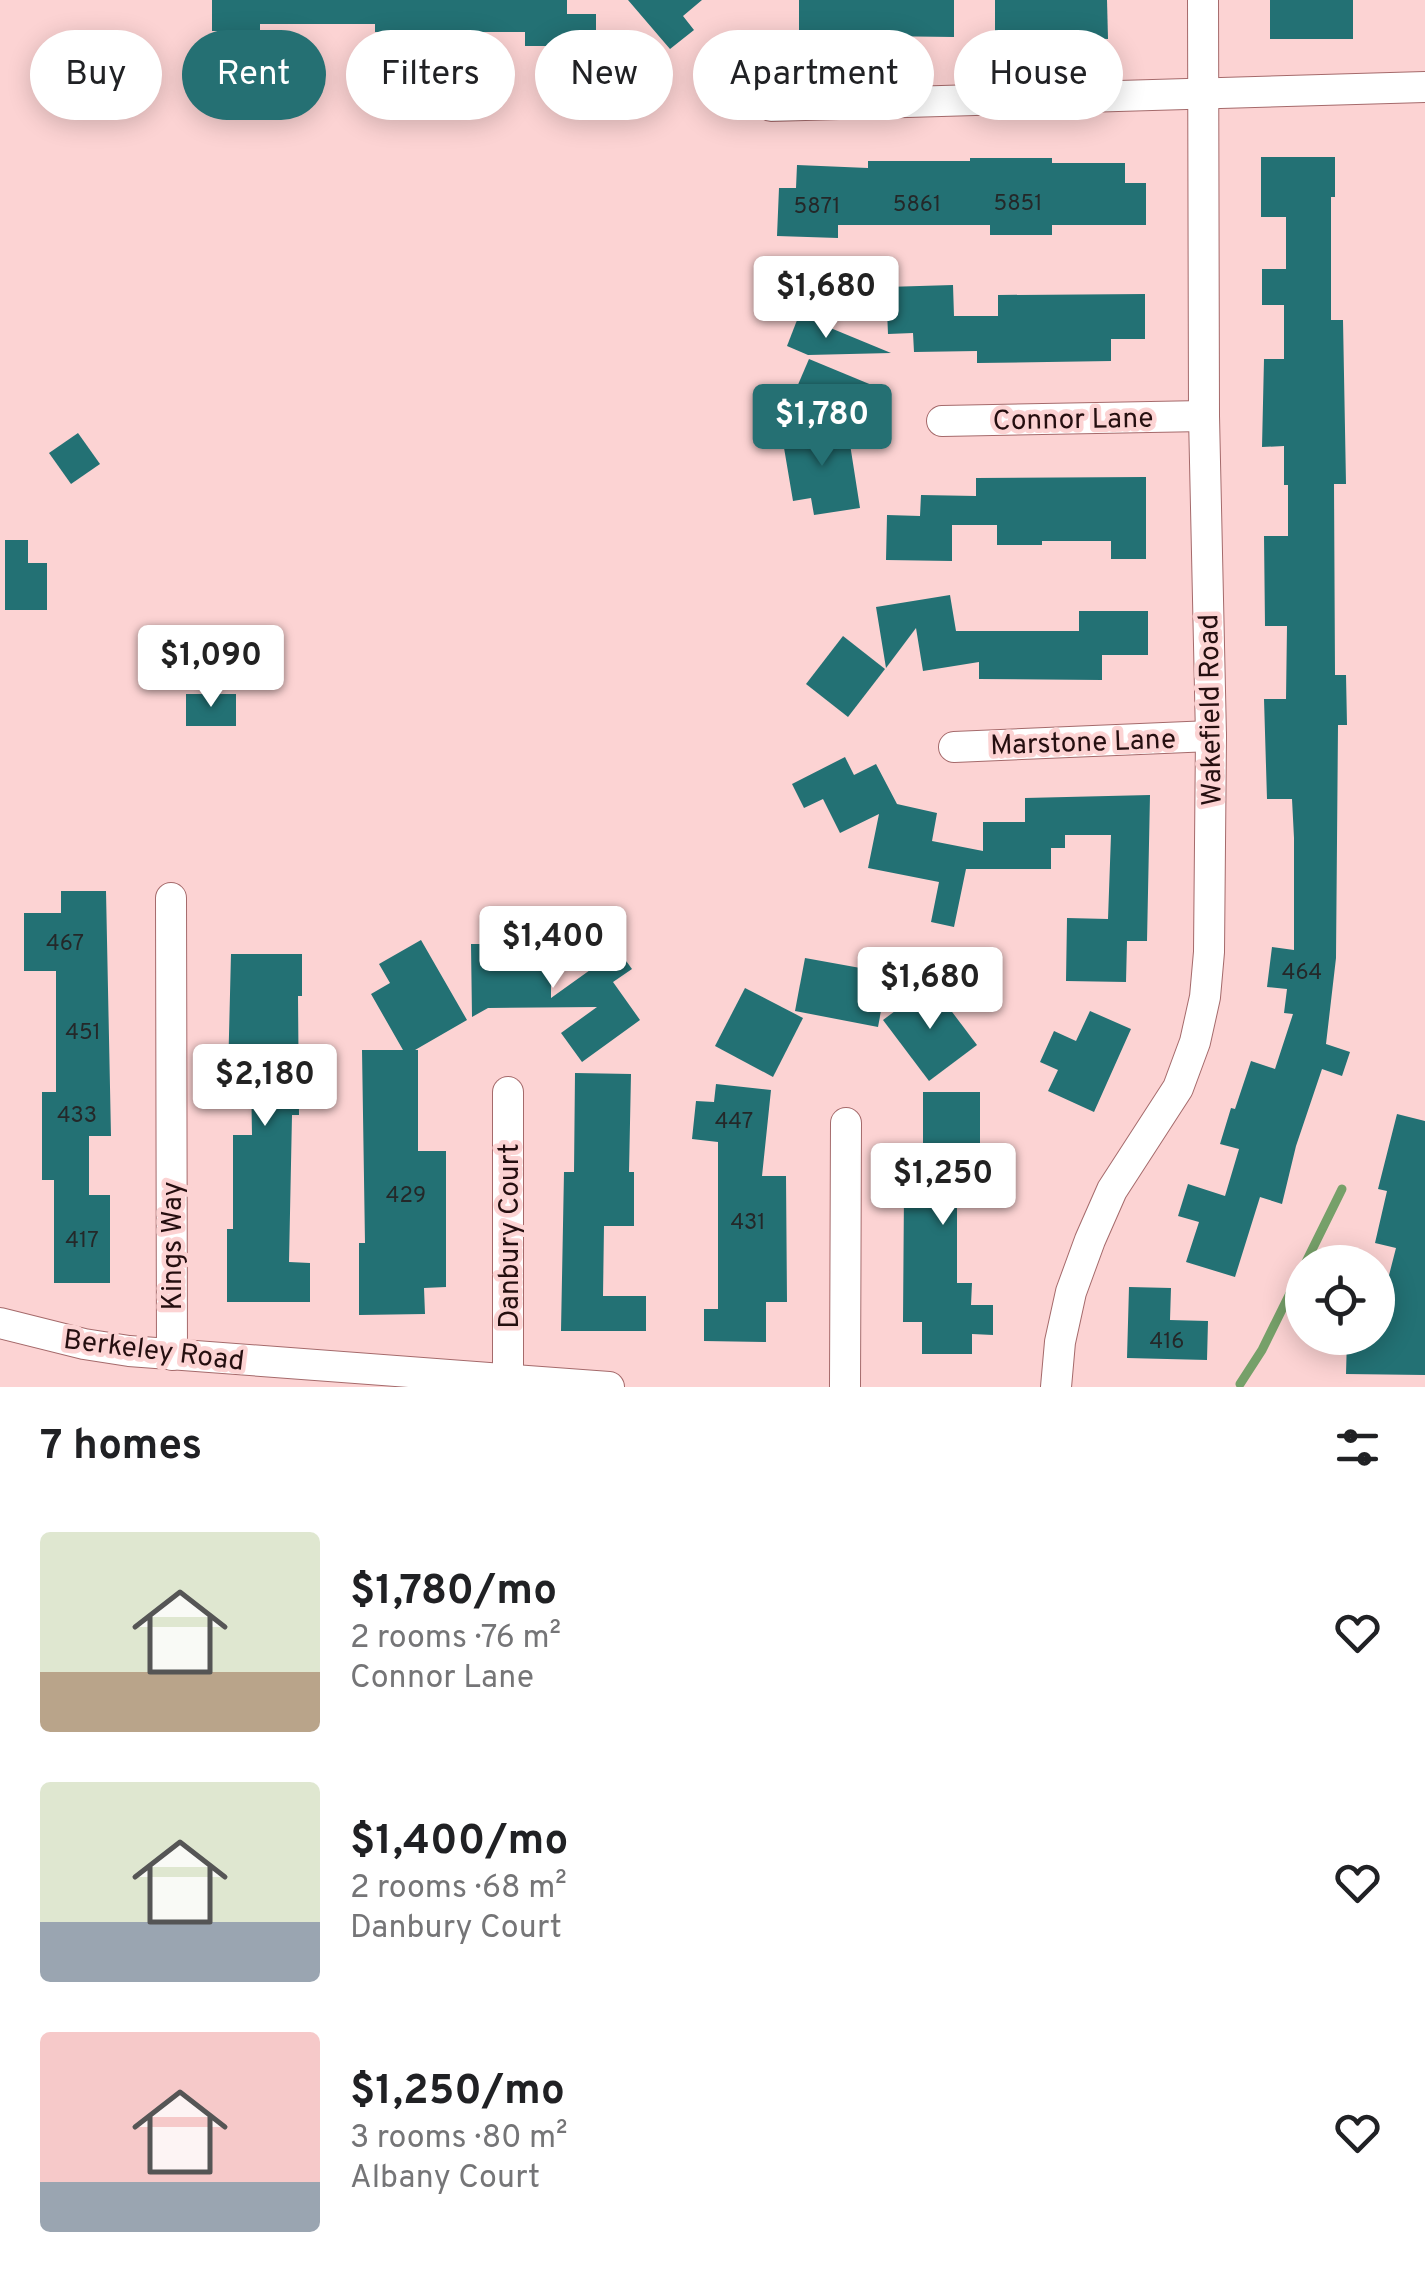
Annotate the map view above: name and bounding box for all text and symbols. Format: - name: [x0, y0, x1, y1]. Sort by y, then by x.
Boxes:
- chip: Buy: [30, 30, 162, 120]
- chip: Rent: [182, 30, 326, 120]
- chip: Filters: [346, 30, 515, 120]
- chip: New: [535, 30, 673, 120]
- chip: Apartment: [693, 30, 934, 120]
- chip: House: [954, 30, 1123, 120]
- house number: 5851: [994, 191, 1042, 218]
- house number: 5861: [893, 192, 941, 219]
- house number: 5871: [794, 194, 840, 221]
- pin: $1,680: [745, 256, 907, 341]
- text: $1,680: [776, 268, 876, 308]
- pin: $1,780: [741, 384, 903, 469]
- text: $1,780: [775, 396, 869, 436]
- street label: Connor Lane: [992, 402, 1154, 440]
- street label: Wakefield Road: [1192, 614, 1232, 806]
- pin: $1,090: [130, 625, 292, 710]
- text: $1,090: [160, 637, 262, 677]
- street label: Marstone Lane: [990, 723, 1177, 765]
- pin: $1,400: [472, 906, 634, 991]
- text: $1,400: [501, 918, 605, 958]
- house number: 467: [46, 931, 84, 958]
- pin: $1,680: [849, 947, 1011, 1032]
- text: $1,680: [880, 959, 980, 999]
- house number: 464: [1282, 960, 1322, 987]
- house number: 451: [65, 1020, 101, 1047]
- pin: $2,180: [184, 1044, 346, 1129]
- text: $2,180: [215, 1056, 315, 1096]
- house number: 433: [57, 1103, 97, 1130]
- house number: 447: [715, 1109, 753, 1136]
- street label: Danbury Court: [493, 1143, 529, 1329]
- pin: $1,250: [862, 1143, 1024, 1228]
- text: $1,250: [893, 1155, 993, 1195]
- street label: Kings Way: [156, 1182, 192, 1311]
- house number: 429: [386, 1183, 426, 1210]
- house number: 431: [730, 1210, 766, 1237]
- house number: 417: [65, 1228, 99, 1255]
- map controls: [1285, 1245, 1395, 1355]
- button: locate: [1285, 1245, 1395, 1355]
- street label: Berkeley Road: [61, 1323, 246, 1381]
- house number: 416: [1149, 1329, 1185, 1356]
- icon: filters: [1330, 1420, 1385, 1475]
- text: 7 homes: [40, 1421, 202, 1474]
- text: $1,780/mo: [350, 1566, 557, 1619]
- icon: home: [120, 1572, 240, 1692]
- icon: heart: [1330, 1605, 1385, 1660]
- text: 2 rooms · 76 m²: [350, 1619, 561, 1659]
- text: Connor Lane: [350, 1659, 534, 1699]
- text: $1,400/mo: [350, 1816, 568, 1869]
- icon: home: [120, 1822, 240, 1942]
- icon: heart: [1330, 1855, 1385, 1910]
- text: 2 rooms · 68 m²: [350, 1869, 567, 1909]
- text: Danbury Court: [350, 1909, 562, 1949]
- text: $1,250/mo: [350, 2066, 565, 2119]
- icon: home: [120, 2072, 240, 2192]
- icon: heart: [1330, 2105, 1385, 2160]
- text: 3 rooms · 80 m²: [350, 2119, 568, 2159]
- text: Albany Court: [350, 2159, 540, 2199]

